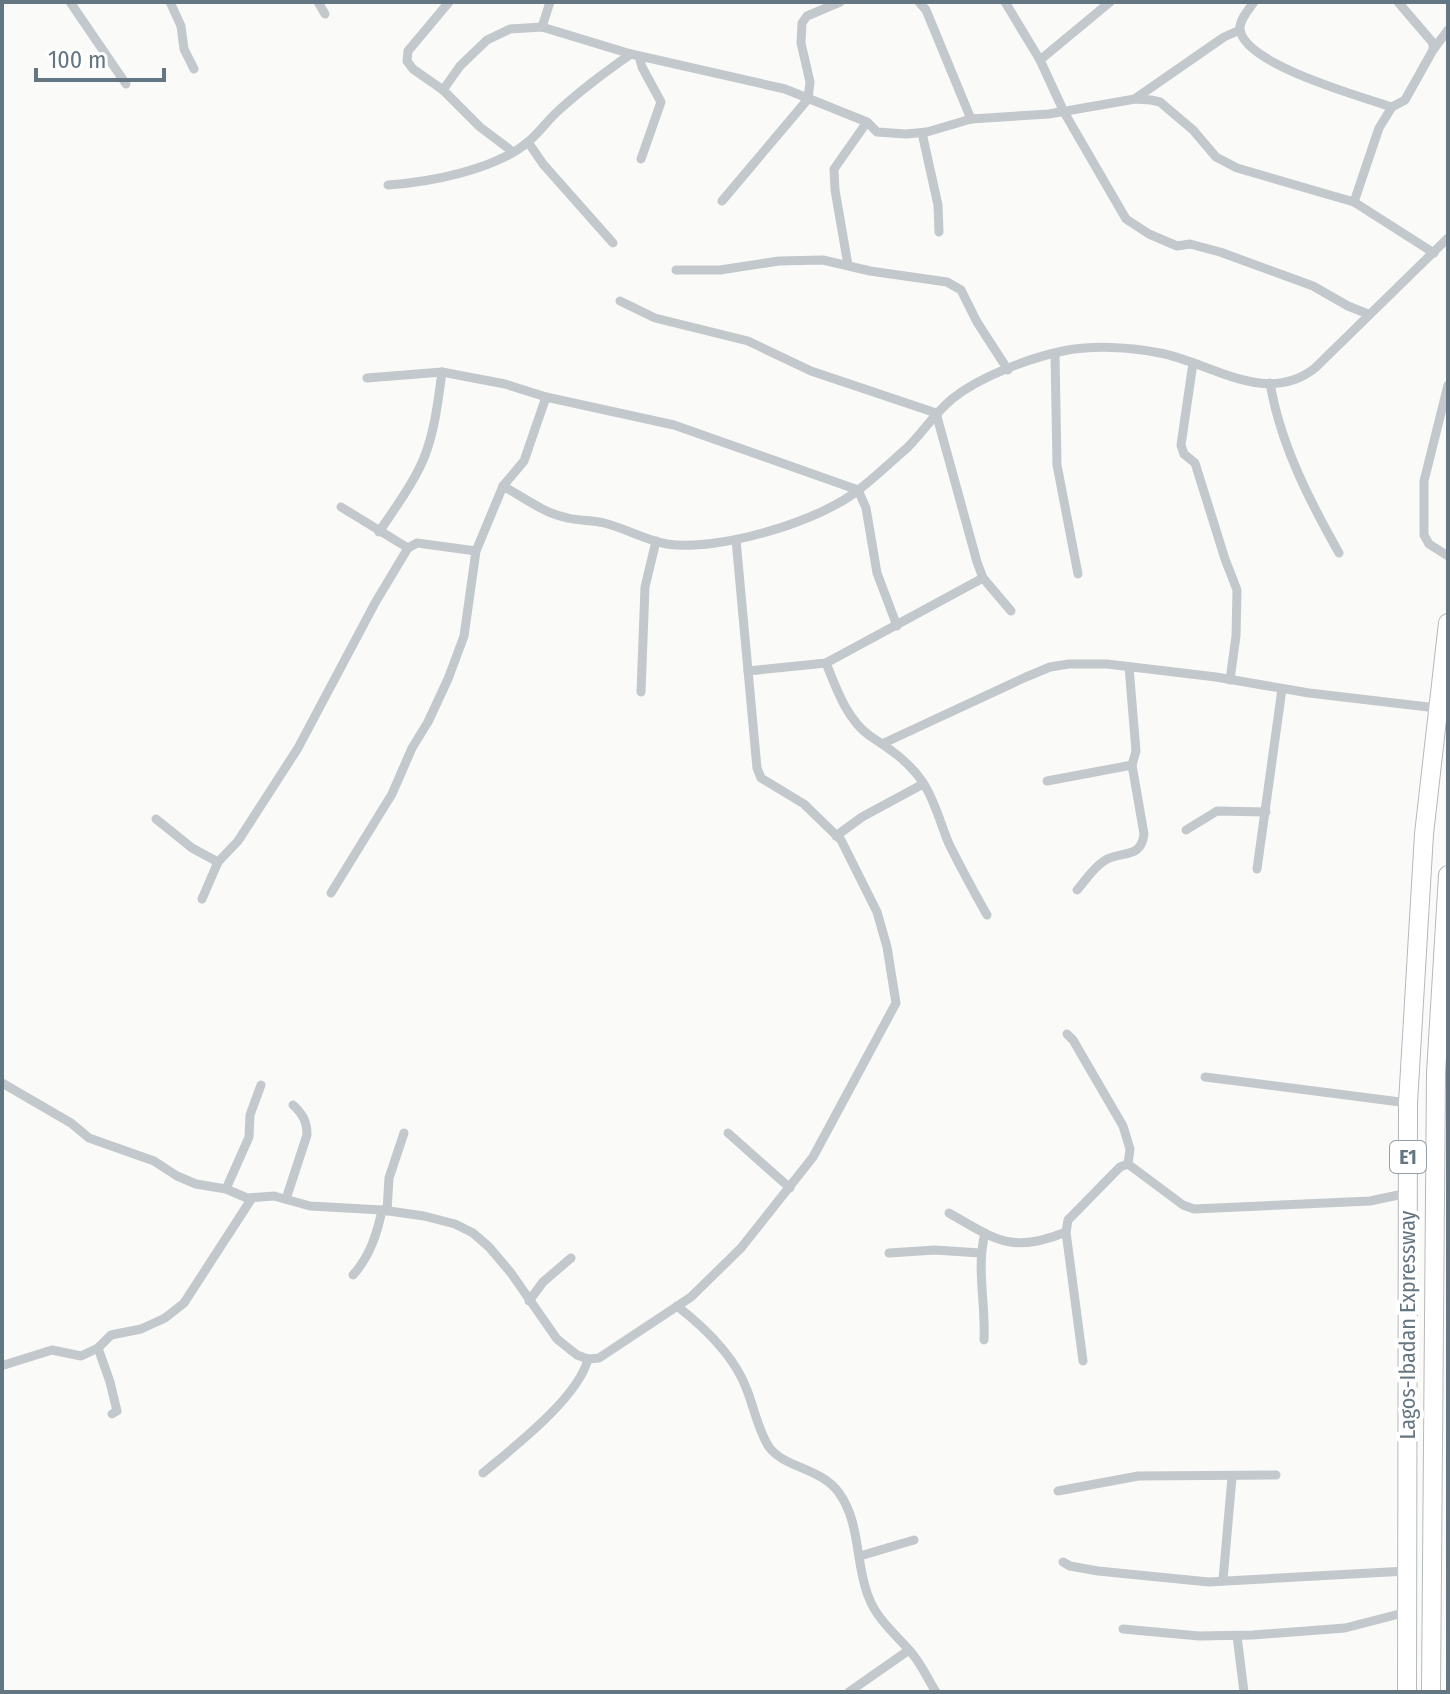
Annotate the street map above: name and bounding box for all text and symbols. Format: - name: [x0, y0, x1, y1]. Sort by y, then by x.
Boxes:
- scale bar: [36, 32, 164, 82]
- text: 100 m: [48, 46, 106, 74]
- road number: E1: [1390, 1141, 1426, 1173]
- street label: Lagos-Ibadan Expressway: [1394, 1210, 1421, 1439]

